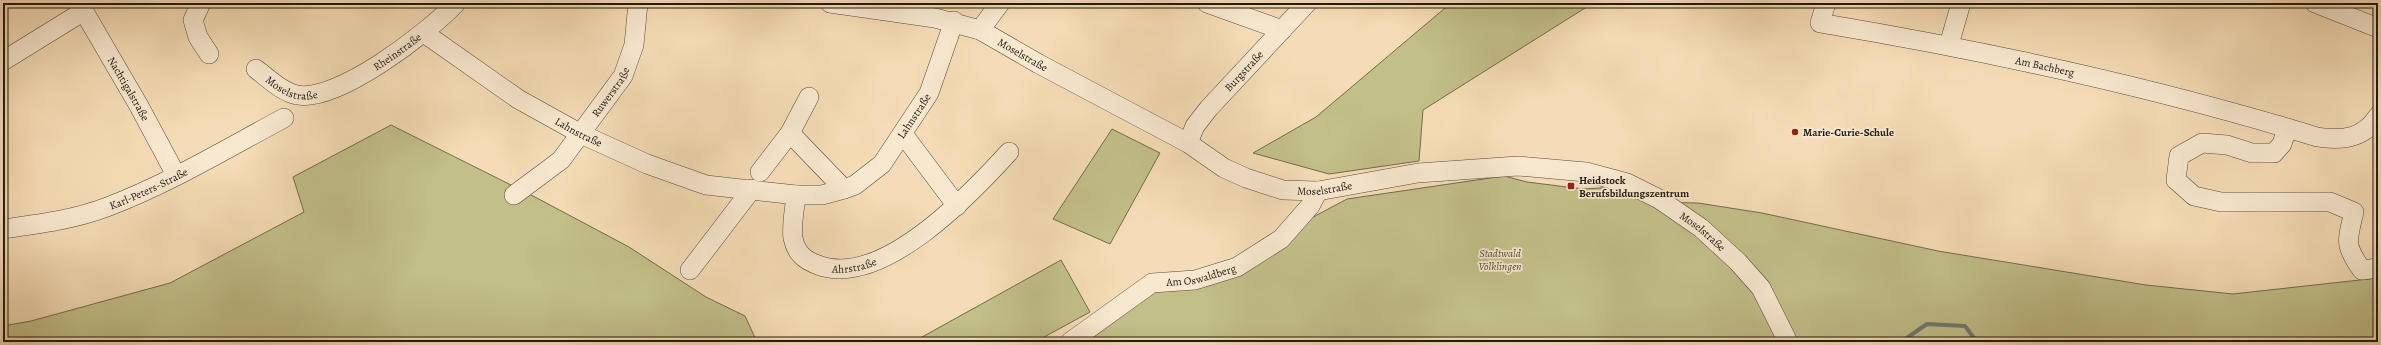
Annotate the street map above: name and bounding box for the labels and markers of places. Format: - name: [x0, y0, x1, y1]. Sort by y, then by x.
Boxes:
- place label: Marie-Curie-Schule: [1803, 125, 1894, 140]
- marker: Marie-Curie-Schule: [1790, 127, 1800, 137]
- place label: Heidstock Berufsbildungszentrum: [1579, 173, 1689, 201]
- marker: Heidstock Berufsbildungszentrum: [1566, 181, 1576, 191]

